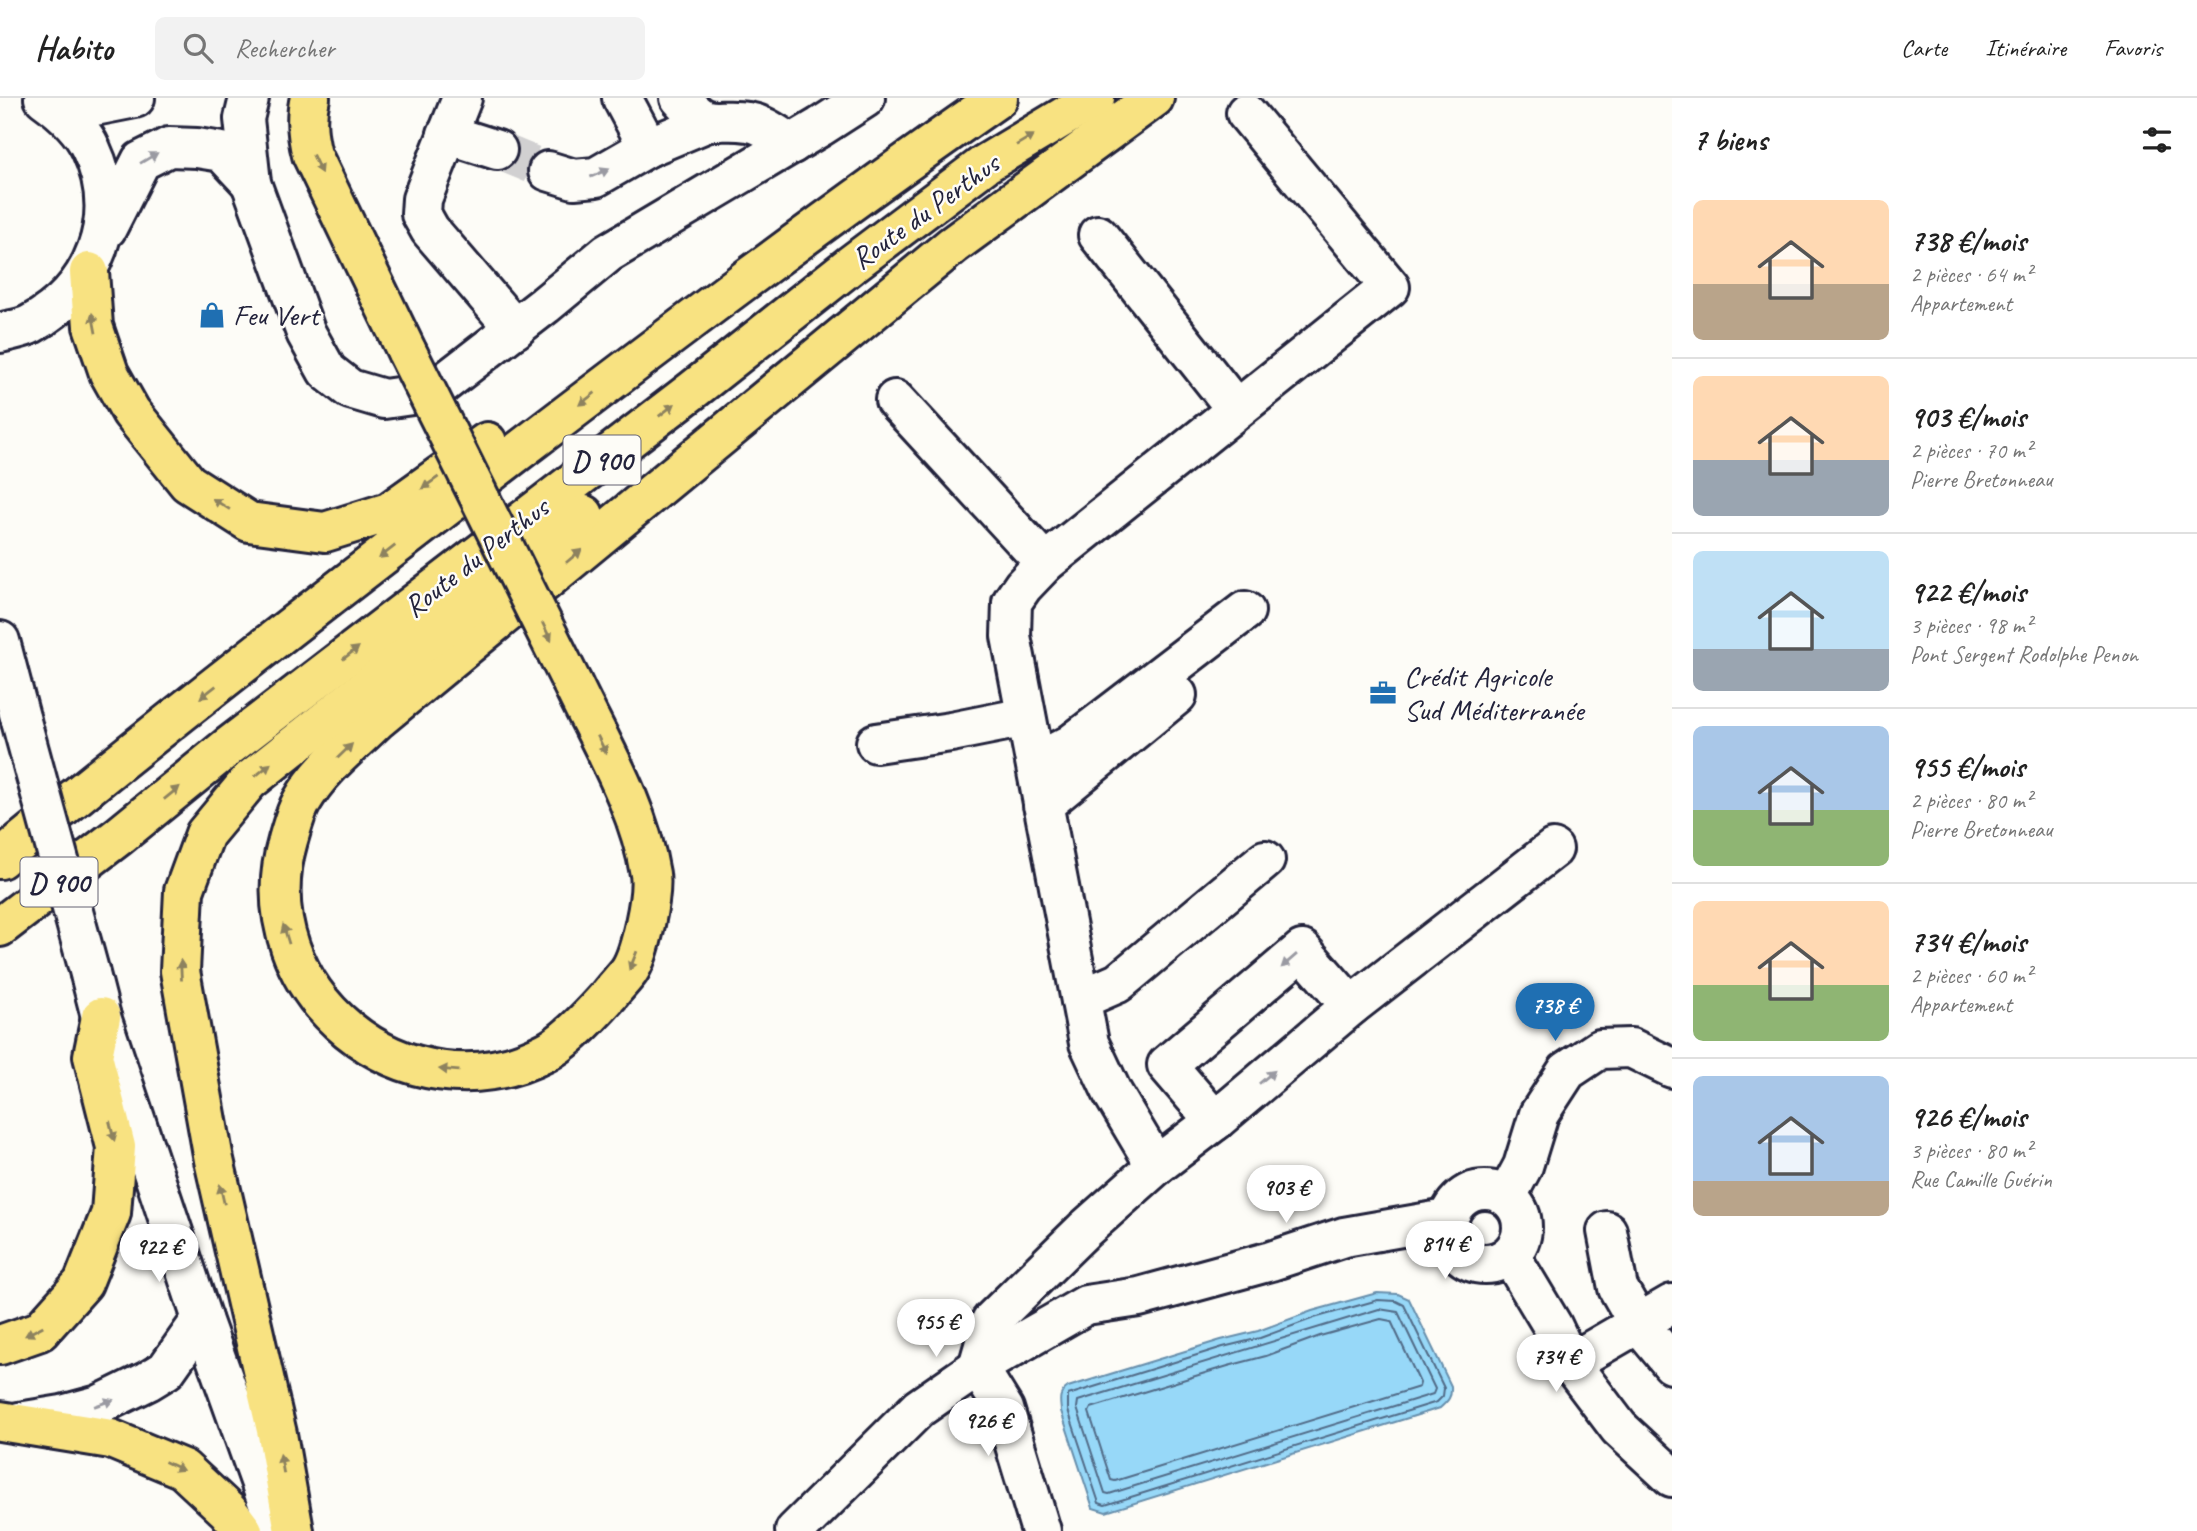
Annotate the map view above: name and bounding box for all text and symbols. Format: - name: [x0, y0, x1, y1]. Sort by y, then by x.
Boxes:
- search box: [155, 17, 645, 80]
- text: Habito: [35, 27, 113, 69]
- icon: search: [179, 29, 217, 67]
- text: Rechercher: [235, 32, 335, 65]
- text: Carte: [1901, 33, 1947, 63]
- text: Itinéraire: [1985, 33, 2066, 63]
- text: Favoris: [2104, 33, 2162, 63]
- text: 7 biens: [1693, 121, 1767, 159]
- icon: filters: [2138, 121, 2176, 159]
- one-way arrow: [1015, 134, 1034, 147]
- street label: Route du Perthus: [843, 143, 1009, 277]
- one-way arrow: [140, 152, 159, 164]
- one-way arrow: [311, 154, 322, 174]
- one-way arrow: [590, 167, 611, 178]
- text: 738 €/mois: [1910, 222, 2026, 260]
- icon: home: [1749, 228, 1833, 312]
- text: 2 pièces · 64 m²: [1910, 260, 2032, 289]
- text: Appartement: [1910, 289, 2012, 318]
- place label: Feu Vert: [233, 296, 322, 334]
- shop icon: Feu Vert: [197, 300, 227, 330]
- one-way arrow: [88, 312, 99, 334]
- one-way arrow: [578, 392, 597, 406]
- text: 903 €/mois: [1910, 398, 2026, 436]
- one-way arrow: [658, 403, 676, 417]
- icon: home: [1749, 404, 1833, 488]
- road number: D 900: [564, 436, 640, 484]
- text: 2 pièces · 70 m²: [1910, 436, 2032, 465]
- text: Pierre Bretonneau: [1910, 465, 2052, 494]
- one-way arrow: [421, 476, 439, 490]
- street label: Route du Perthus: [396, 487, 558, 626]
- one-way arrow: [211, 498, 230, 511]
- one-way arrow: [379, 545, 397, 560]
- one-way arrow: [565, 549, 583, 564]
- text: 922 €/mois: [1910, 573, 2026, 611]
- icon: home: [1749, 579, 1833, 663]
- text: 3 pièces · 98 m²: [1910, 611, 2032, 640]
- one-way arrow: [541, 622, 552, 642]
- text: Pont Sergent Rodolphe Penon: [1910, 640, 2138, 669]
- one-way arrow: [341, 645, 359, 660]
- place label: Crédit Agricole Sud Méditerranée: [1404, 657, 1586, 729]
- office icon: Crédit Agricole Sud Méditerranée: [1368, 678, 1398, 708]
- one-way arrow: [199, 684, 217, 699]
- one-way arrow: [596, 735, 607, 755]
- one-way arrow: [336, 744, 353, 760]
- text: 955 €/mois: [1910, 748, 2025, 786]
- icon: home: [1749, 754, 1833, 838]
- one-way arrow: [254, 762, 272, 777]
- one-way arrow: [163, 786, 180, 801]
- text: 2 pièces · 80 m²: [1910, 786, 2032, 815]
- text: Pierre Bretonneau: [1910, 815, 2052, 844]
- road number: D 900: [20, 858, 98, 906]
- one-way arrow: [281, 923, 291, 944]
- text: 734 €/mois: [1910, 923, 2026, 961]
- icon: home: [1749, 929, 1833, 1013]
- one-way arrow: [627, 950, 638, 971]
- one-way arrow: [1280, 954, 1298, 969]
- one-way arrow: [176, 959, 187, 981]
- text: 2 pièces · 60 m²: [1910, 961, 2032, 990]
- pin: 738 €: [1506, 984, 1604, 1043]
- text: Appartement: [1910, 990, 2012, 1019]
- text: 738 €: [1532, 991, 1578, 1020]
- one-way arrow: [438, 1064, 460, 1075]
- one-way arrow: [1258, 1069, 1276, 1085]
- text: 926 €/mois: [1910, 1098, 2026, 1136]
- icon: home: [1749, 1104, 1833, 1188]
- one-way arrow: [107, 1120, 118, 1142]
- text: 3 pièces · 80 m²: [1910, 1136, 2032, 1165]
- text: Rue Camille Guérin: [1910, 1165, 2052, 1194]
- pin: 903 €: [1237, 1166, 1335, 1225]
- text: 903 €: [1263, 1173, 1309, 1202]
- one-way arrow: [216, 1183, 227, 1205]
- pin: 814 €: [1396, 1222, 1494, 1281]
- pin: 922 €: [110, 1224, 208, 1284]
- text: 814 €: [1422, 1229, 1468, 1258]
- text: 922 €: [136, 1232, 182, 1261]
- pin: 955 €: [887, 1300, 985, 1359]
- text: 955 €: [913, 1307, 959, 1336]
- one-way arrow: [25, 1325, 44, 1337]
- pin: 734 €: [1507, 1334, 1605, 1394]
- text: 734 €: [1533, 1342, 1579, 1371]
- one-way arrow: [93, 1397, 114, 1408]
- pin: 926 €: [939, 1398, 1037, 1458]
- text: 926 €: [964, 1406, 1012, 1435]
- one-way arrow: [277, 1453, 288, 1475]
- one-way arrow: [164, 1460, 184, 1472]

